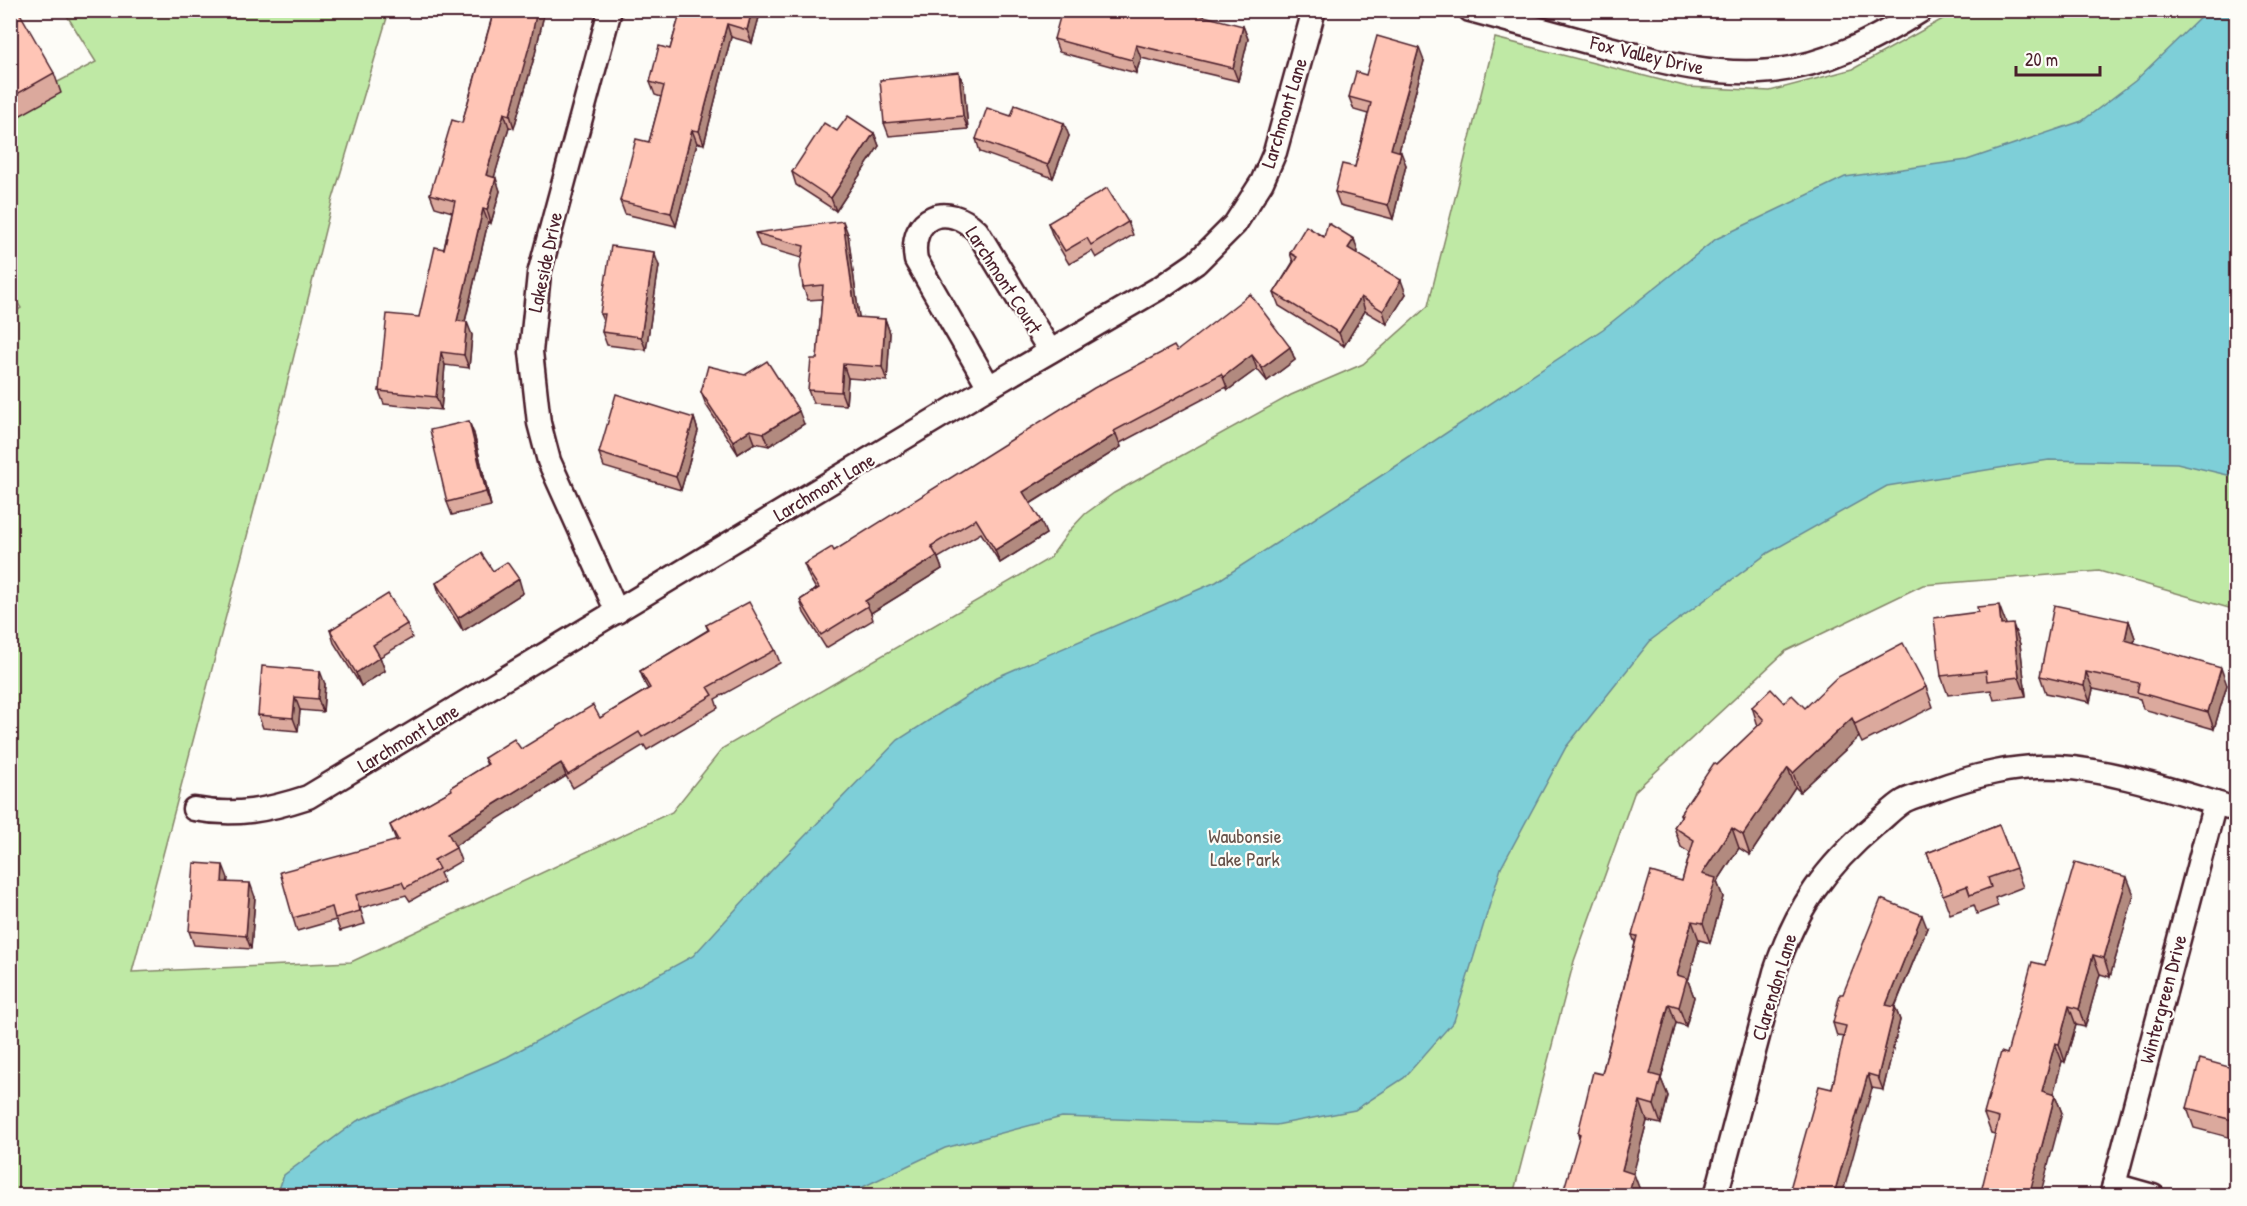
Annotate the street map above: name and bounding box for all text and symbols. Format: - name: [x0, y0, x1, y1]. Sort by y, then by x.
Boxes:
- street label: Fox Valley Drive: [1587, 28, 1706, 81]
- scale bar: [2016, 39, 2100, 77]
- text: 20 m: [2025, 47, 2058, 72]
- street label: Larchmont Lane: [1254, 55, 1313, 171]
- street label: Lakeside Drive: [521, 209, 568, 314]
- street label: Larchmont Court: [960, 221, 1050, 340]
- street label: Larchmont Lane: [768, 446, 879, 527]
- street label: Larchmont Lane: [352, 697, 463, 778]
- park label: Waubonsie Lake Park: [1208, 822, 1282, 872]
- street label: Clarendon Lane: [1744, 930, 1803, 1044]
- street label: Wintergreen Drive: [2132, 932, 2193, 1066]

